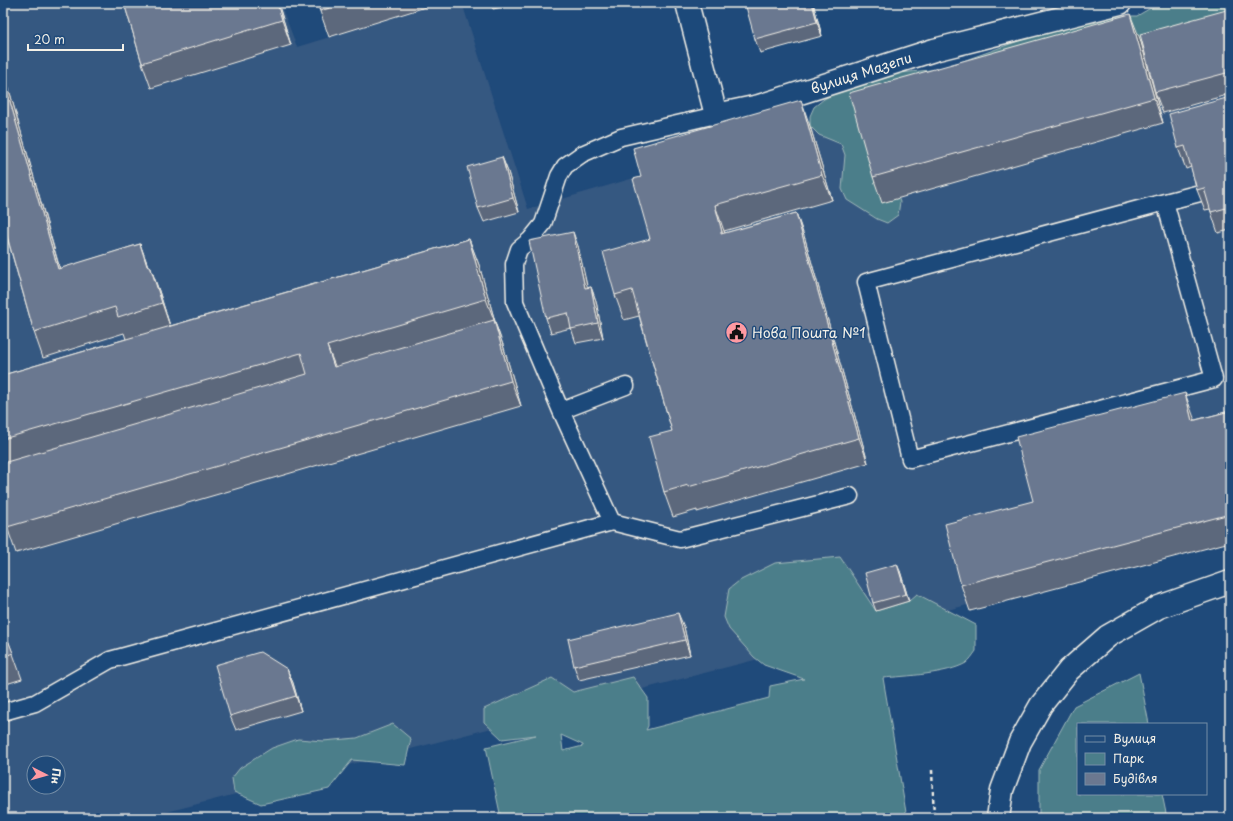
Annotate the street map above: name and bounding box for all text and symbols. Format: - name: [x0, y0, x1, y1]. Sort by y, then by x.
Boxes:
- scale bar: [28, 26, 123, 52]
- text: 20 m: [34, 30, 65, 48]
- street label: вулиця Мазепи: [808, 47, 914, 99]
- public building icon: Нова Пошта №1: [724, 320, 750, 346]
- place label: Нова Пошта №1: [752, 322, 866, 343]
- legend: [1077, 723, 1207, 795]
- text: Вулиця: [1113, 729, 1156, 747]
- text: Парк: [1113, 749, 1145, 767]
- north arrow: [26, 755, 66, 795]
- text: Пн: [47, 767, 66, 785]
- text: Будівля: [1113, 769, 1158, 787]

